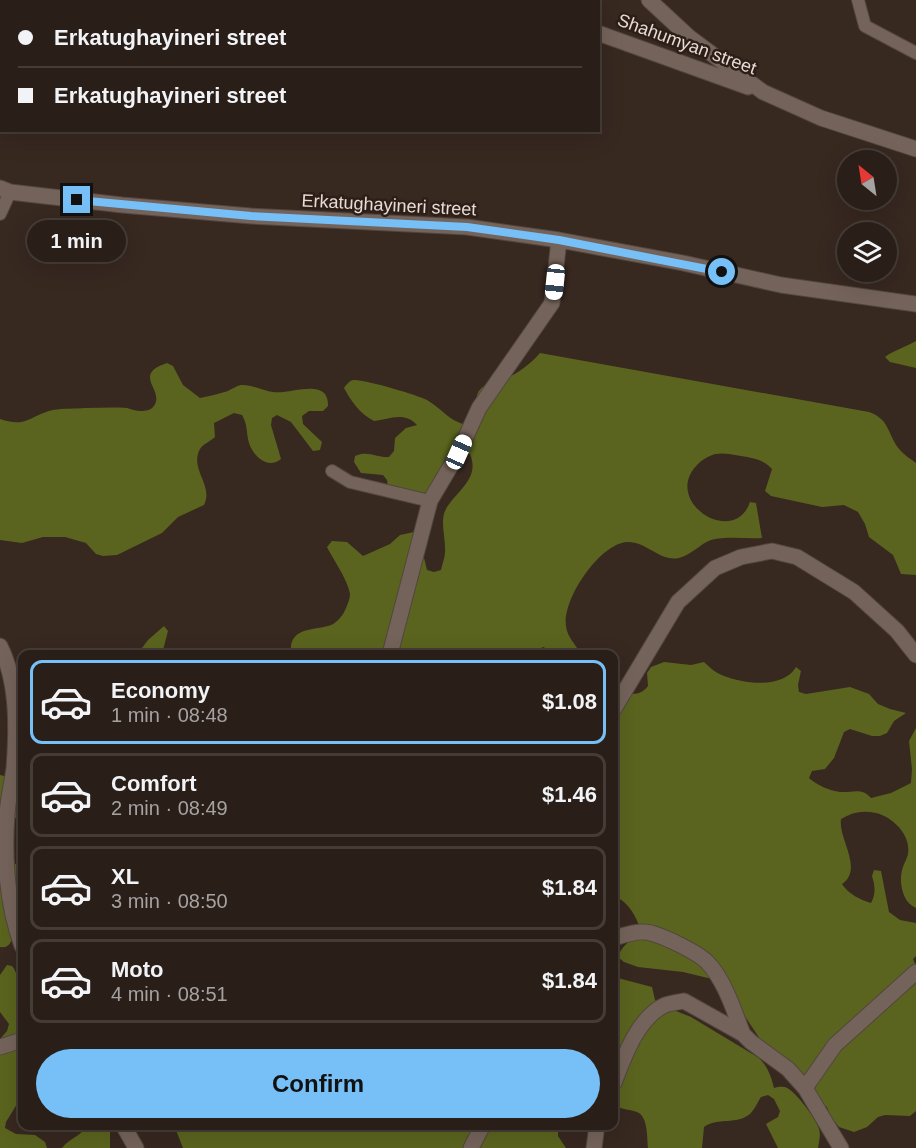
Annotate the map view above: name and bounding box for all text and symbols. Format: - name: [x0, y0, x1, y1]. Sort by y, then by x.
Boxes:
- street label: Shahumyan street: [615, 10, 759, 78]
- text: Erkatughayineri street: [54, 25, 286, 50]
- text: Erkatughayineri street: [54, 83, 286, 108]
- north arrow: [837, 150, 897, 210]
- map controls: [837, 150, 897, 282]
- route end: [63, 186, 90, 213]
- street label: Erkatughayineri street: [301, 190, 477, 220]
- callout: 1 min: [28, 221, 127, 263]
- button: layers: [837, 222, 897, 282]
- text: 1 min: [50, 230, 103, 252]
- route start: [708, 258, 735, 285]
- car: [544, 263, 566, 301]
- car: [443, 432, 475, 472]
- icon: car: [39, 675, 93, 729]
- text: Economy: [111, 678, 210, 703]
- text: $1.08: [542, 689, 597, 714]
- text: 1 min · 08:48: [111, 704, 228, 726]
- icon: car: [39, 768, 93, 822]
- text: Comfort: [111, 771, 197, 796]
- text: $1.46: [542, 782, 597, 807]
- text: 2 min · 08:49: [111, 797, 228, 819]
- icon: car: [39, 861, 93, 915]
- text: XL: [111, 864, 139, 889]
- text: $1.84: [542, 875, 597, 900]
- text: 3 min · 08:50: [111, 890, 228, 912]
- icon: car: [39, 954, 93, 1008]
- text: Moto: [111, 957, 164, 982]
- text: $1.84: [542, 968, 597, 993]
- text: 4 min · 08:51: [111, 983, 228, 1005]
- button: Confirm: [36, 1049, 600, 1118]

